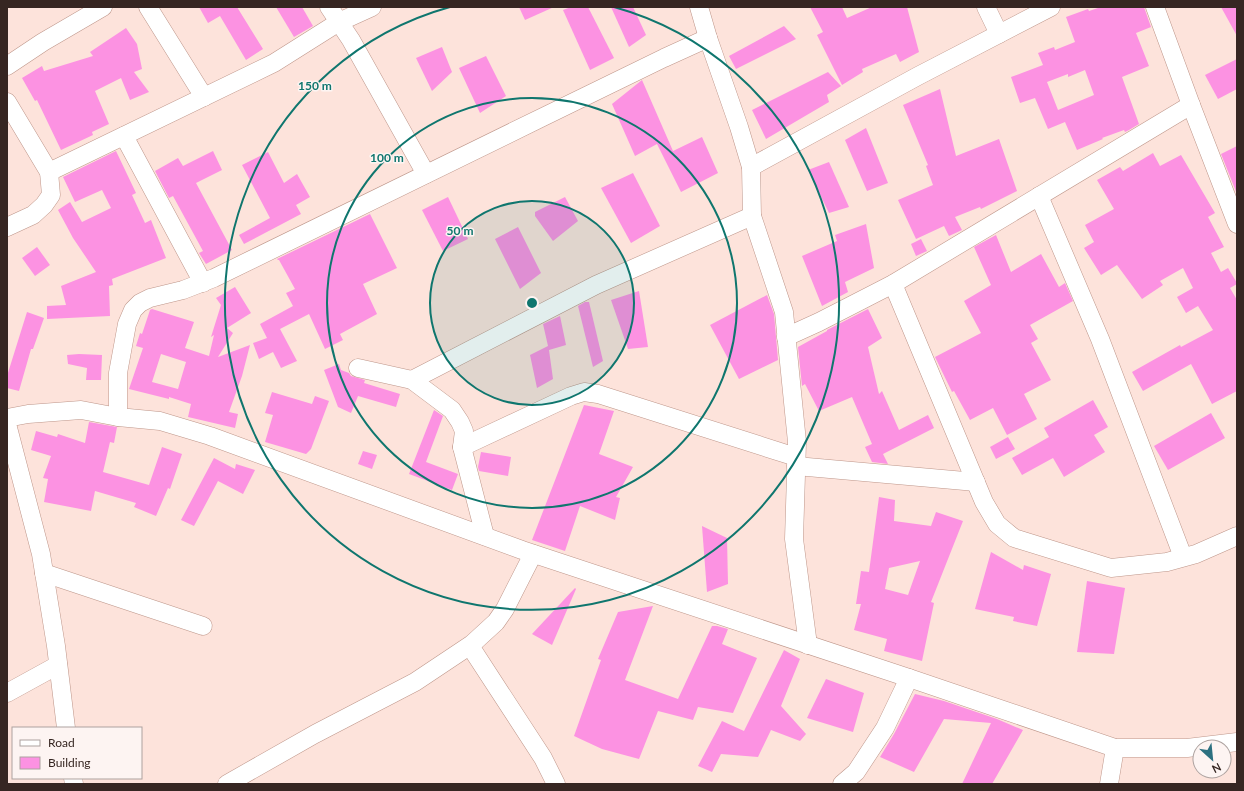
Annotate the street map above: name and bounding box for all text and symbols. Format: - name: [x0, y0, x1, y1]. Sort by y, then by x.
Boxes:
- text: 150 m: [298, 78, 332, 93]
- text: 100 m: [370, 150, 404, 165]
- text: 50 m: [447, 223, 473, 238]
- centre of rings: [525, 296, 539, 310]
- legend: [12, 727, 142, 779]
- text: Road: [48, 735, 75, 750]
- north arrow: [1192, 739, 1232, 779]
- text: Building: [48, 755, 91, 770]
- text: N: [1210, 761, 1223, 776]

